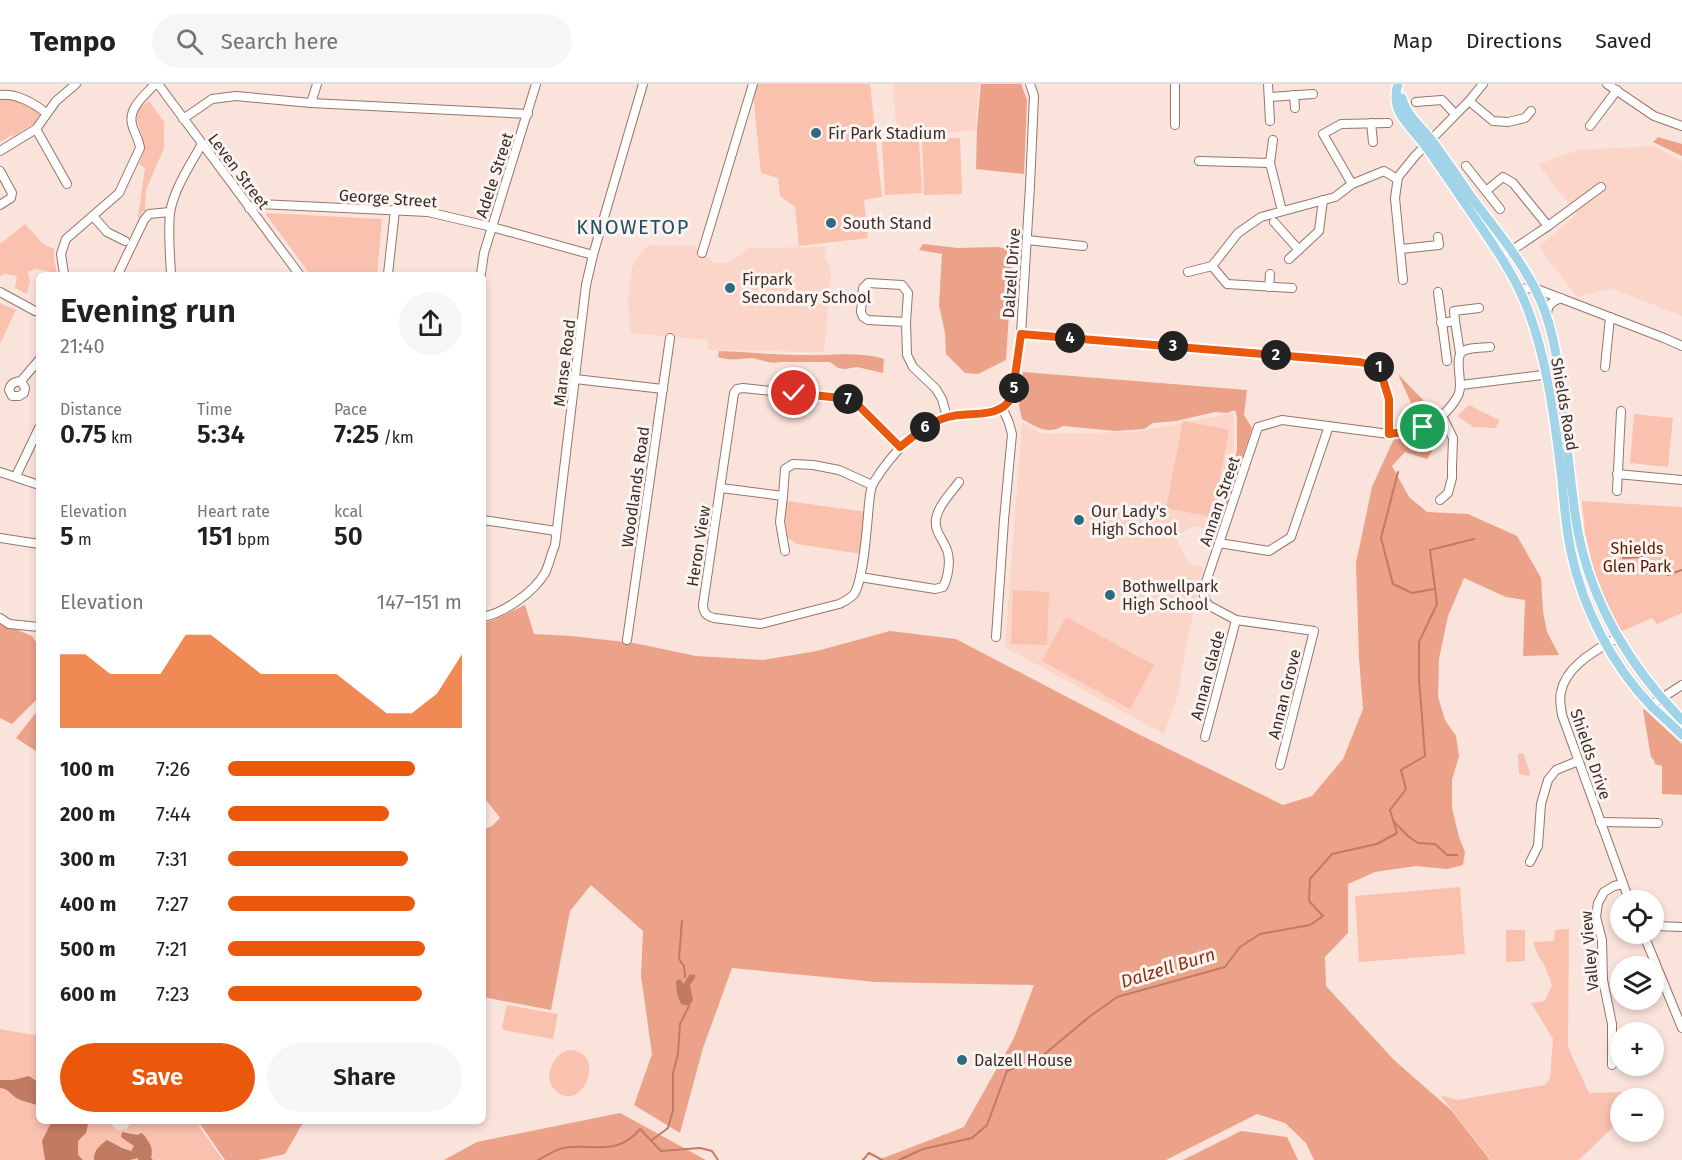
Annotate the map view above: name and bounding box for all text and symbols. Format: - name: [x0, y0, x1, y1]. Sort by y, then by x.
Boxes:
- search box: [152, 14, 572, 68]
- text: Tempo: [30, 25, 116, 58]
- icon: search: [173, 25, 206, 58]
- text: Search here: [221, 28, 338, 55]
- text: Map: [1393, 28, 1433, 54]
- text: Directions: [1466, 28, 1562, 54]
- text: Saved: [1595, 28, 1652, 54]
- place label: Fir Park Stadium: [828, 124, 946, 143]
- marker: Fir Park Stadium: [809, 126, 823, 140]
- street label: Leven Street: [204, 130, 273, 213]
- street label: Adele Street: [472, 130, 517, 220]
- street label: George Street: [338, 186, 438, 211]
- place label: South Stand: [843, 214, 932, 233]
- district label: KNOWETOP: [576, 215, 690, 239]
- marker: South Stand: [824, 216, 838, 230]
- street label: Dalzell Drive: [999, 227, 1024, 319]
- place label: Firpark Secondary School: [742, 270, 871, 307]
- marker: Firpark Secondary School: [723, 281, 737, 295]
- text: Evening run: [60, 291, 236, 331]
- button: share: [399, 292, 462, 355]
- street label: Manse Road: [550, 318, 579, 408]
- pin: 4: [1055, 323, 1085, 353]
- text: 4: [1065, 328, 1075, 347]
- pin: 3: [1158, 331, 1188, 361]
- text: 21:40: [60, 334, 105, 358]
- text: 3: [1169, 336, 1177, 355]
- pin: 2: [1261, 340, 1291, 370]
- text: 2: [1272, 345, 1280, 364]
- pin: 1: [1364, 352, 1394, 382]
- street label: Shields Road: [1547, 356, 1582, 452]
- text: 1: [1375, 357, 1383, 376]
- pin: [768, 367, 819, 418]
- pin: 5: [999, 373, 1029, 403]
- icon: check: [777, 376, 810, 409]
- text: 5: [1010, 378, 1018, 397]
- pin: 7: [833, 384, 863, 414]
- text: 7: [844, 389, 852, 408]
- text: Distance: [60, 400, 122, 419]
- text: Time: [197, 400, 232, 419]
- text: Pace: [334, 400, 367, 419]
- pin: [1397, 401, 1448, 452]
- icon: arrive: [1406, 410, 1439, 443]
- pin: 6: [910, 412, 940, 442]
- text: 6: [920, 417, 930, 436]
- text: 0.75: [60, 419, 107, 450]
- text: 5:34: [197, 419, 245, 450]
- text: 7:25: [334, 419, 379, 450]
- street label: Woodlands Road: [618, 425, 653, 549]
- text: km: [107, 428, 133, 447]
- text: /km: [379, 428, 414, 447]
- street label: Annan Street: [1195, 454, 1244, 549]
- text: Elevation: [60, 502, 127, 521]
- text: Heart rate: [197, 502, 270, 521]
- text: kcal: [334, 502, 363, 521]
- place label: Our Lady's High School: [1091, 502, 1178, 539]
- street label: Heron View: [683, 504, 714, 588]
- marker: Our Lady's High School: [1072, 513, 1086, 527]
- text: 5: [60, 521, 74, 552]
- text: 151: [197, 521, 233, 552]
- text: 50: [334, 521, 363, 552]
- text: m: [74, 530, 92, 549]
- text: bpm: [233, 530, 270, 549]
- park label: Shields Glen Park: [1603, 539, 1672, 576]
- place label: Bothwellpark High School: [1122, 577, 1219, 614]
- marker: Bothwellpark High School: [1103, 588, 1117, 602]
- text: Elevation: [60, 590, 144, 614]
- text: 147–151 m: [377, 590, 462, 614]
- street label: Annan Glade: [1186, 628, 1229, 722]
- street label: Annan Grove: [1264, 647, 1305, 741]
- street label: Shields Drive: [1566, 706, 1615, 802]
- text: 100 m: [60, 757, 114, 781]
- text: 7:26: [156, 757, 190, 781]
- text: 200 m: [60, 802, 115, 826]
- text: 7:44: [156, 802, 191, 826]
- text: 300 m: [60, 847, 115, 871]
- text: 7:31: [156, 847, 188, 871]
- map controls: [1610, 890, 1664, 1142]
- button: locate: [1610, 890, 1664, 944]
- text: 400 m: [60, 892, 116, 916]
- text: 7:27: [156, 892, 188, 916]
- street label: Valley View: [1576, 910, 1602, 992]
- text: 500 m: [60, 937, 116, 961]
- text: 7:21: [156, 937, 188, 961]
- water label: Dalzell Burn: [1118, 943, 1218, 993]
- button: layers: [1610, 956, 1664, 1010]
- text: 600 m: [60, 982, 116, 1006]
- text: 7:23: [156, 982, 189, 1006]
- button: +: [1610, 1022, 1664, 1076]
- button: Save: [60, 1043, 255, 1112]
- button: Share: [267, 1043, 462, 1112]
- place label: Dalzell House: [974, 1051, 1072, 1070]
- marker: Dalzell House: [955, 1053, 969, 1067]
- button: −: [1610, 1088, 1664, 1142]

